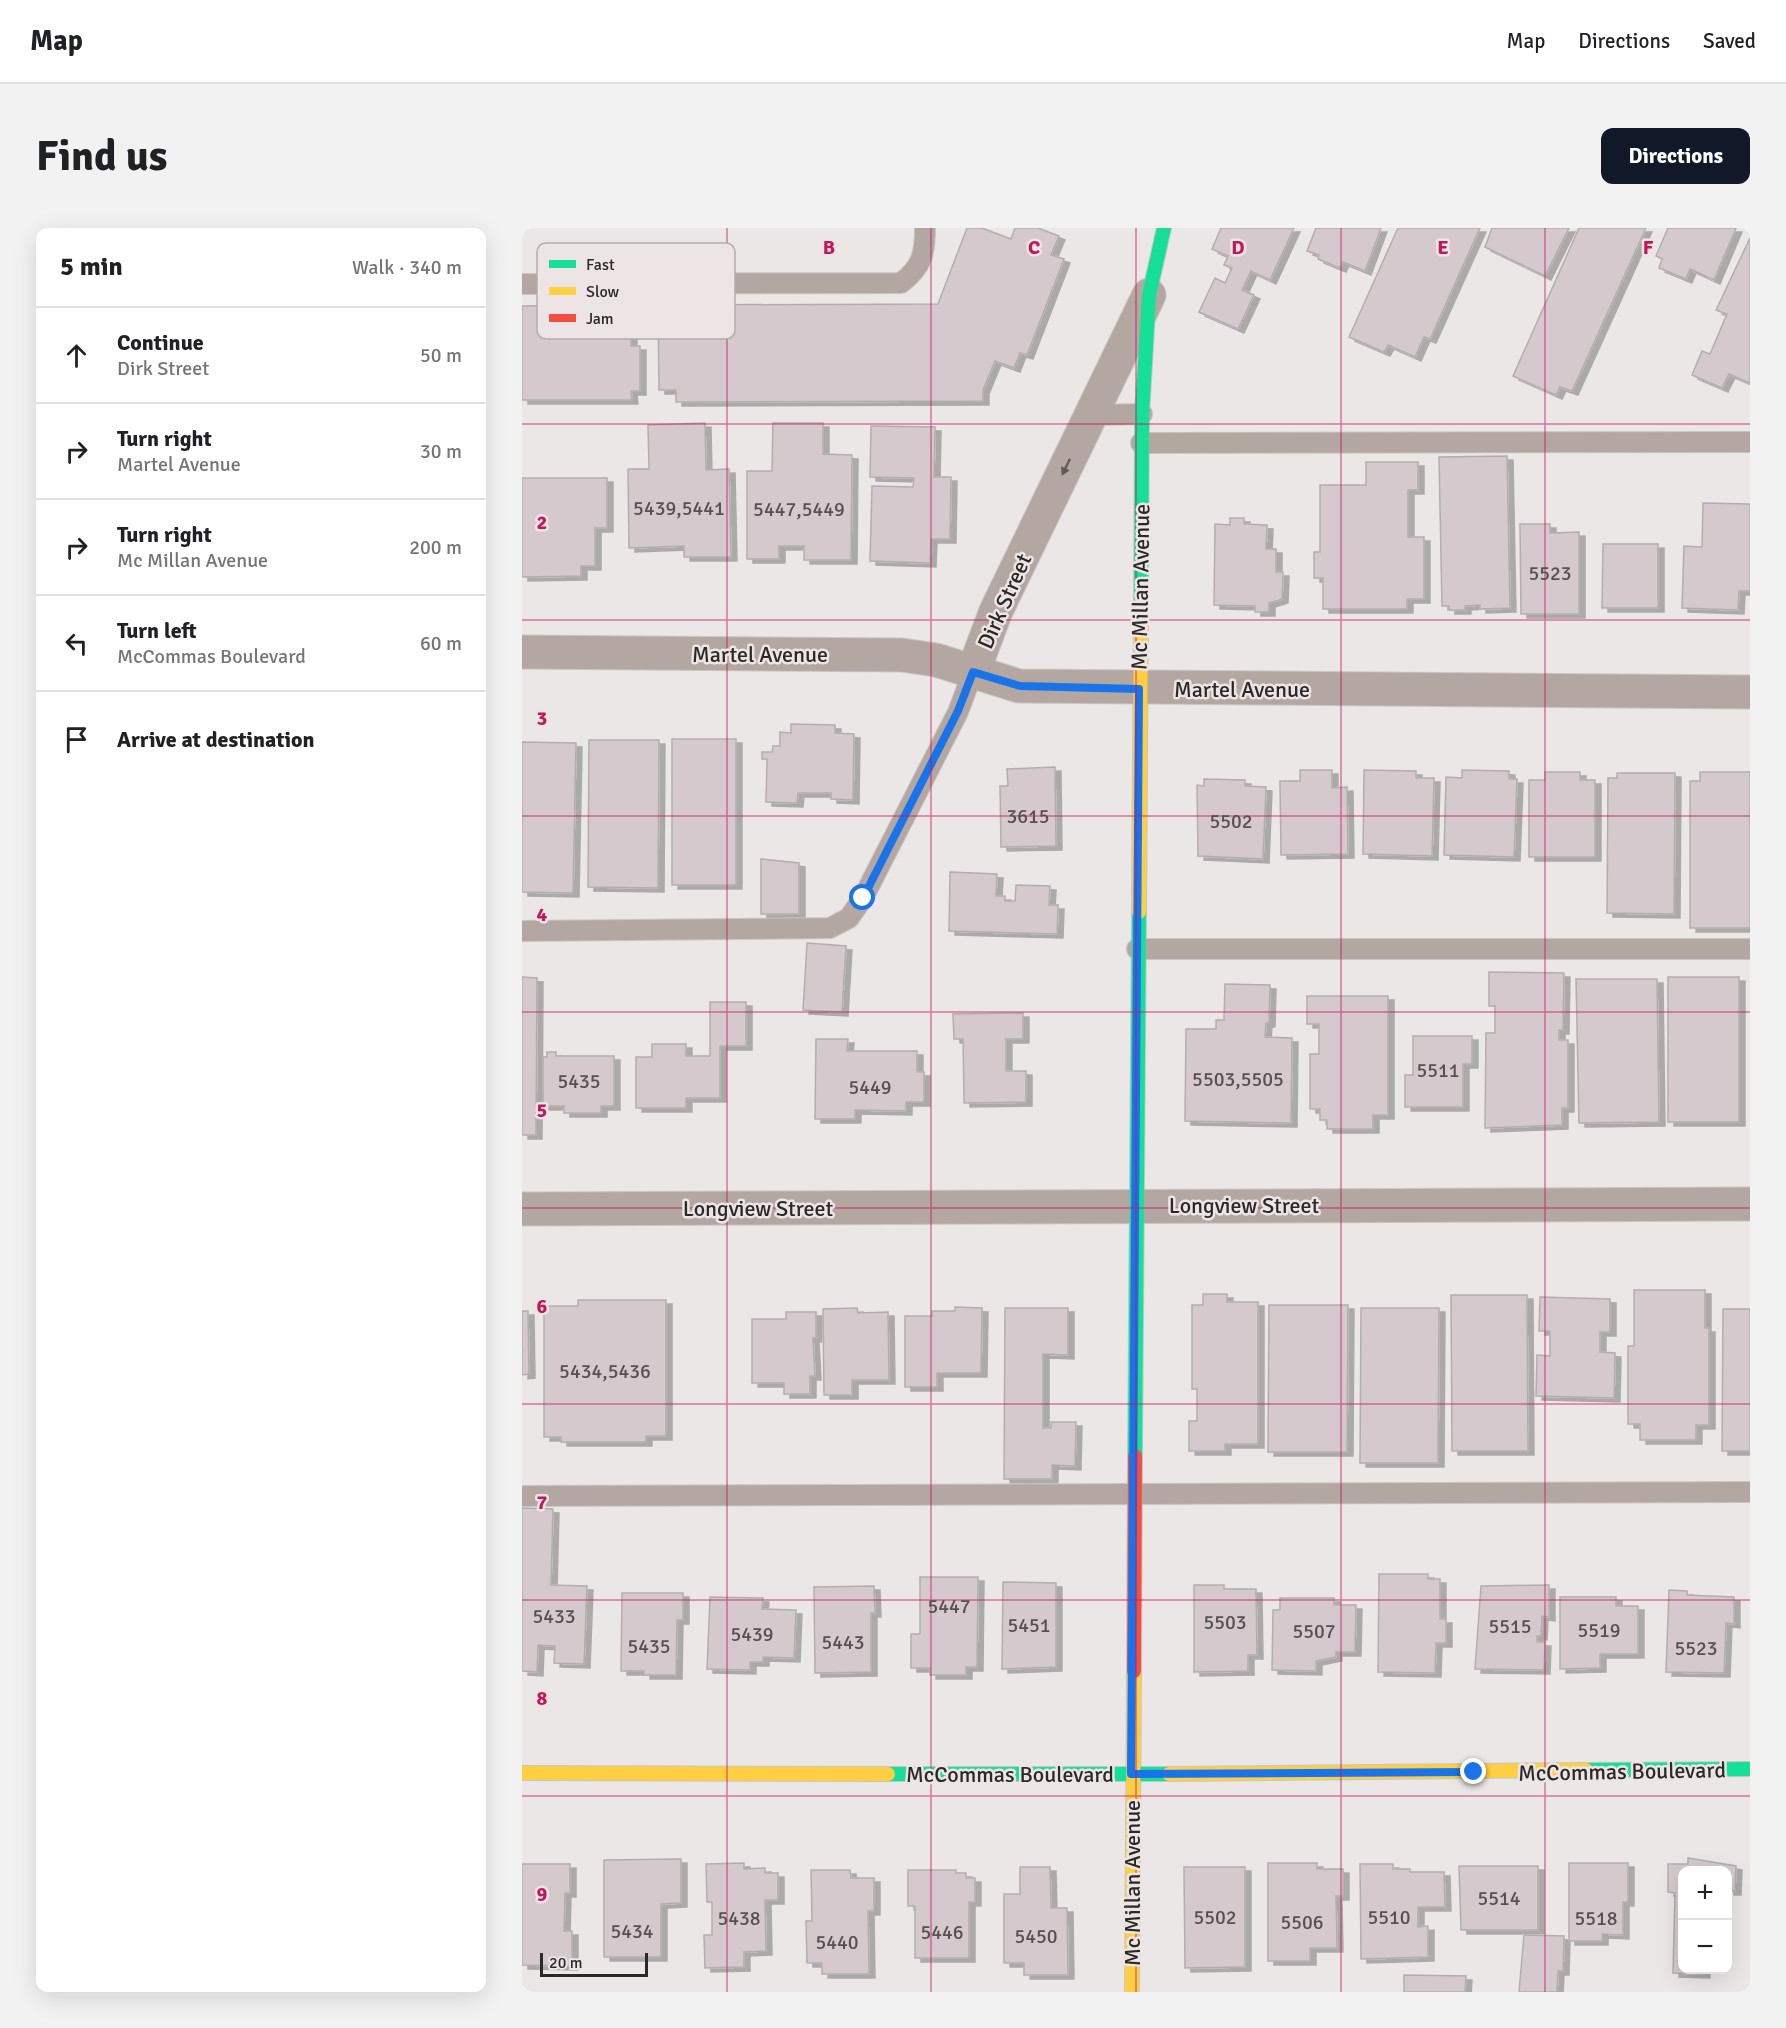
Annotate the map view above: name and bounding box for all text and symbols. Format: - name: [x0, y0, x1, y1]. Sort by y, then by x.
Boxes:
- text: Map: [30, 24, 83, 58]
- text: Map: [1507, 28, 1545, 54]
- text: Directions: [1578, 28, 1670, 54]
- text: Saved: [1703, 28, 1756, 54]
- button: Directions: [1601, 128, 1750, 184]
- text: Find us: [36, 131, 167, 182]
- text: B: [823, 235, 835, 260]
- text: C: [1028, 235, 1040, 260]
- text: D: [1231, 235, 1245, 260]
- text: E: [1437, 235, 1449, 260]
- text: F: [1643, 235, 1654, 260]
- legend: [537, 243, 735, 339]
- text: 5 min: [60, 251, 123, 283]
- text: Walk · 340 m: [352, 255, 462, 280]
- text: Fast: [586, 255, 615, 275]
- text: Slow: [586, 282, 620, 302]
- text: Jam: [586, 309, 614, 329]
- text: Continue: [117, 329, 204, 356]
- icon: ahead: [60, 339, 93, 372]
- text: 50 m: [420, 343, 462, 368]
- text: Dirk Street: [117, 356, 209, 381]
- text: Turn right: [117, 425, 212, 452]
- icon: right: [60, 435, 93, 468]
- text: 30 m: [420, 439, 462, 464]
- text: Martel Avenue: [117, 452, 241, 477]
- one-way arrow: [1062, 459, 1071, 476]
- house number: 5439,5441: [633, 496, 725, 521]
- house number: 5447,5449: [753, 497, 845, 522]
- street label: Mc Millan Avenue: [1126, 504, 1155, 670]
- text: 2: [537, 510, 547, 535]
- text: Turn right: [117, 521, 212, 548]
- icon: right: [60, 531, 93, 564]
- text: 200 m: [409, 535, 462, 560]
- text: Mc Millan Avenue: [117, 548, 268, 573]
- street label: Dirk Street: [971, 549, 1038, 653]
- house number: 5523: [1528, 561, 1572, 586]
- text: Turn left: [117, 617, 197, 644]
- icon: left: [60, 627, 93, 660]
- text: 60 m: [420, 631, 462, 656]
- street label: Martel Avenue: [692, 641, 828, 668]
- text: McCommas Boulevard: [117, 644, 306, 669]
- street label: Martel Avenue: [1174, 676, 1310, 703]
- text: 3: [537, 706, 547, 731]
- icon: arrive: [60, 723, 93, 756]
- text: Arrive at destination: [117, 726, 314, 753]
- house number: 3615: [1006, 804, 1050, 829]
- house number: 5502: [1209, 809, 1253, 834]
- route start: [849, 884, 875, 910]
- text: 4: [537, 902, 548, 927]
- house number: 5511: [1416, 1058, 1460, 1083]
- house number: 5503,5505: [1192, 1067, 1284, 1092]
- house number: 5435: [557, 1069, 601, 1094]
- house number: 5449: [848, 1075, 892, 1100]
- text: 5: [537, 1098, 547, 1123]
- street label: Longview Street: [1169, 1192, 1320, 1219]
- street label: Longview Street: [683, 1195, 834, 1222]
- text: 6: [537, 1294, 548, 1319]
- house number: 5434,5436: [559, 1359, 651, 1384]
- text: 7: [537, 1490, 548, 1515]
- house number: 5447: [927, 1594, 971, 1619]
- house number: 5433: [532, 1604, 576, 1629]
- house number: 5503: [1203, 1610, 1247, 1635]
- house number: 5451: [1007, 1613, 1051, 1638]
- house number: 5515: [1488, 1614, 1532, 1639]
- house number: 5519: [1577, 1618, 1621, 1643]
- house number: 5507: [1292, 1619, 1336, 1644]
- house number: 5439: [730, 1622, 774, 1647]
- house number: 5443: [821, 1630, 865, 1655]
- house number: 5435: [627, 1634, 671, 1659]
- house number: 5523: [1674, 1636, 1718, 1661]
- text: 8: [537, 1686, 548, 1711]
- street label: McCommas Boulevard: [1518, 1756, 1726, 1787]
- route end: [1460, 1758, 1486, 1784]
- street label: McCommas Boulevard: [906, 1761, 1114, 1788]
- street label: Mc Millan Avenue: [1119, 1800, 1146, 1966]
- map controls: [1678, 1866, 1732, 1974]
- button: +: [1678, 1866, 1732, 1920]
- text: 9: [537, 1882, 548, 1907]
- house number: 5514: [1477, 1886, 1521, 1911]
- house number: 5502: [1193, 1905, 1237, 1930]
- house number: 5510: [1367, 1905, 1411, 1930]
- house number: 5438: [717, 1906, 761, 1931]
- house number: 5518: [1574, 1906, 1618, 1931]
- house number: 5506: [1280, 1910, 1324, 1935]
- house number: 5434: [610, 1919, 654, 1944]
- house number: 5446: [920, 1920, 964, 1945]
- button: −: [1678, 1920, 1732, 1974]
- house number: 5450: [1014, 1924, 1058, 1949]
- house number: 5440: [815, 1930, 859, 1955]
- scale bar: [540, 1950, 648, 1978]
- text: 20 m: [549, 1953, 583, 1973]

